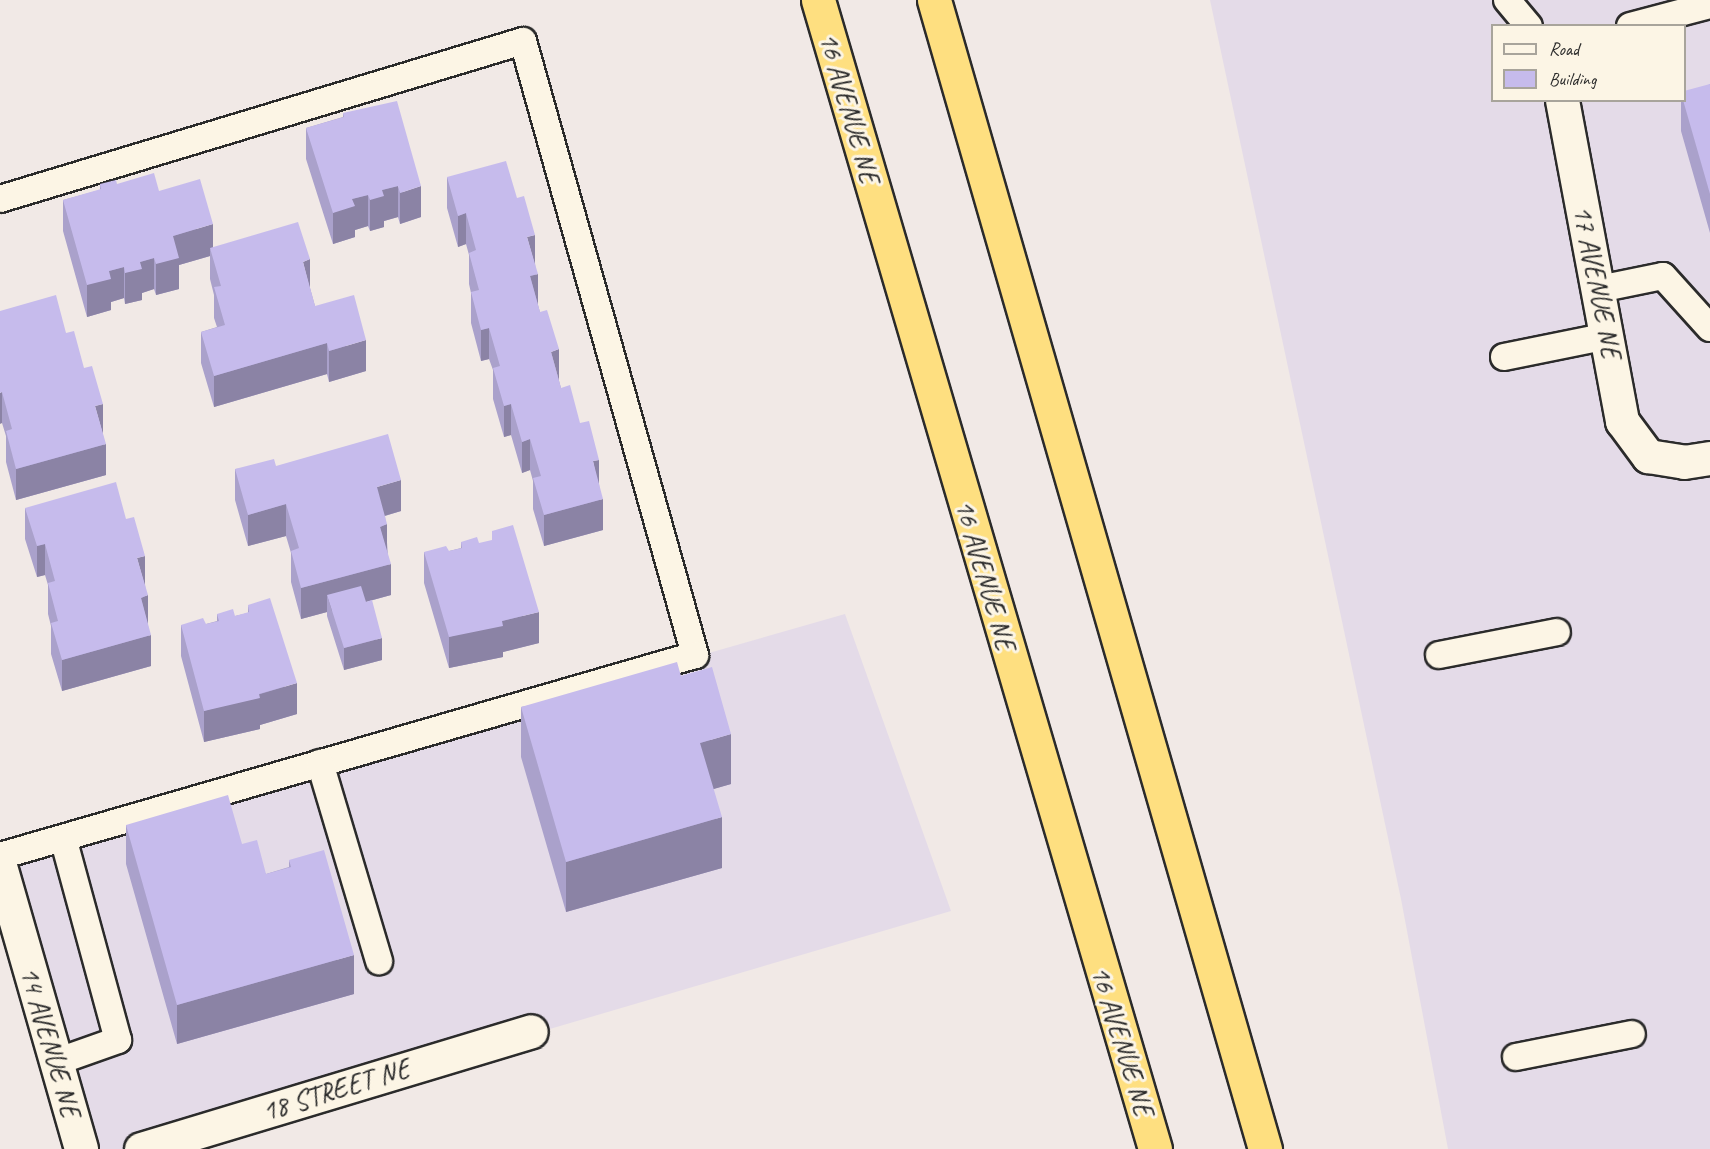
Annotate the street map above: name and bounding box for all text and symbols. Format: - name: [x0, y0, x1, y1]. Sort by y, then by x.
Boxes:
- legend: [1491, 24, 1686, 102]
- street label: 16 AVENUE NE: [811, 29, 887, 187]
- text: Road: [1549, 38, 1579, 60]
- text: Building: [1549, 68, 1596, 90]
- street label: 17 AVENUE NE: [1566, 202, 1628, 362]
- street label: 16 AVENUE NE: [947, 496, 1023, 654]
- street label: 16 AVENUE NE: [1083, 962, 1161, 1120]
- street label: 14 AVENUE NE: [12, 963, 88, 1121]
- street label: 18 STREET NE: [258, 1052, 414, 1128]

